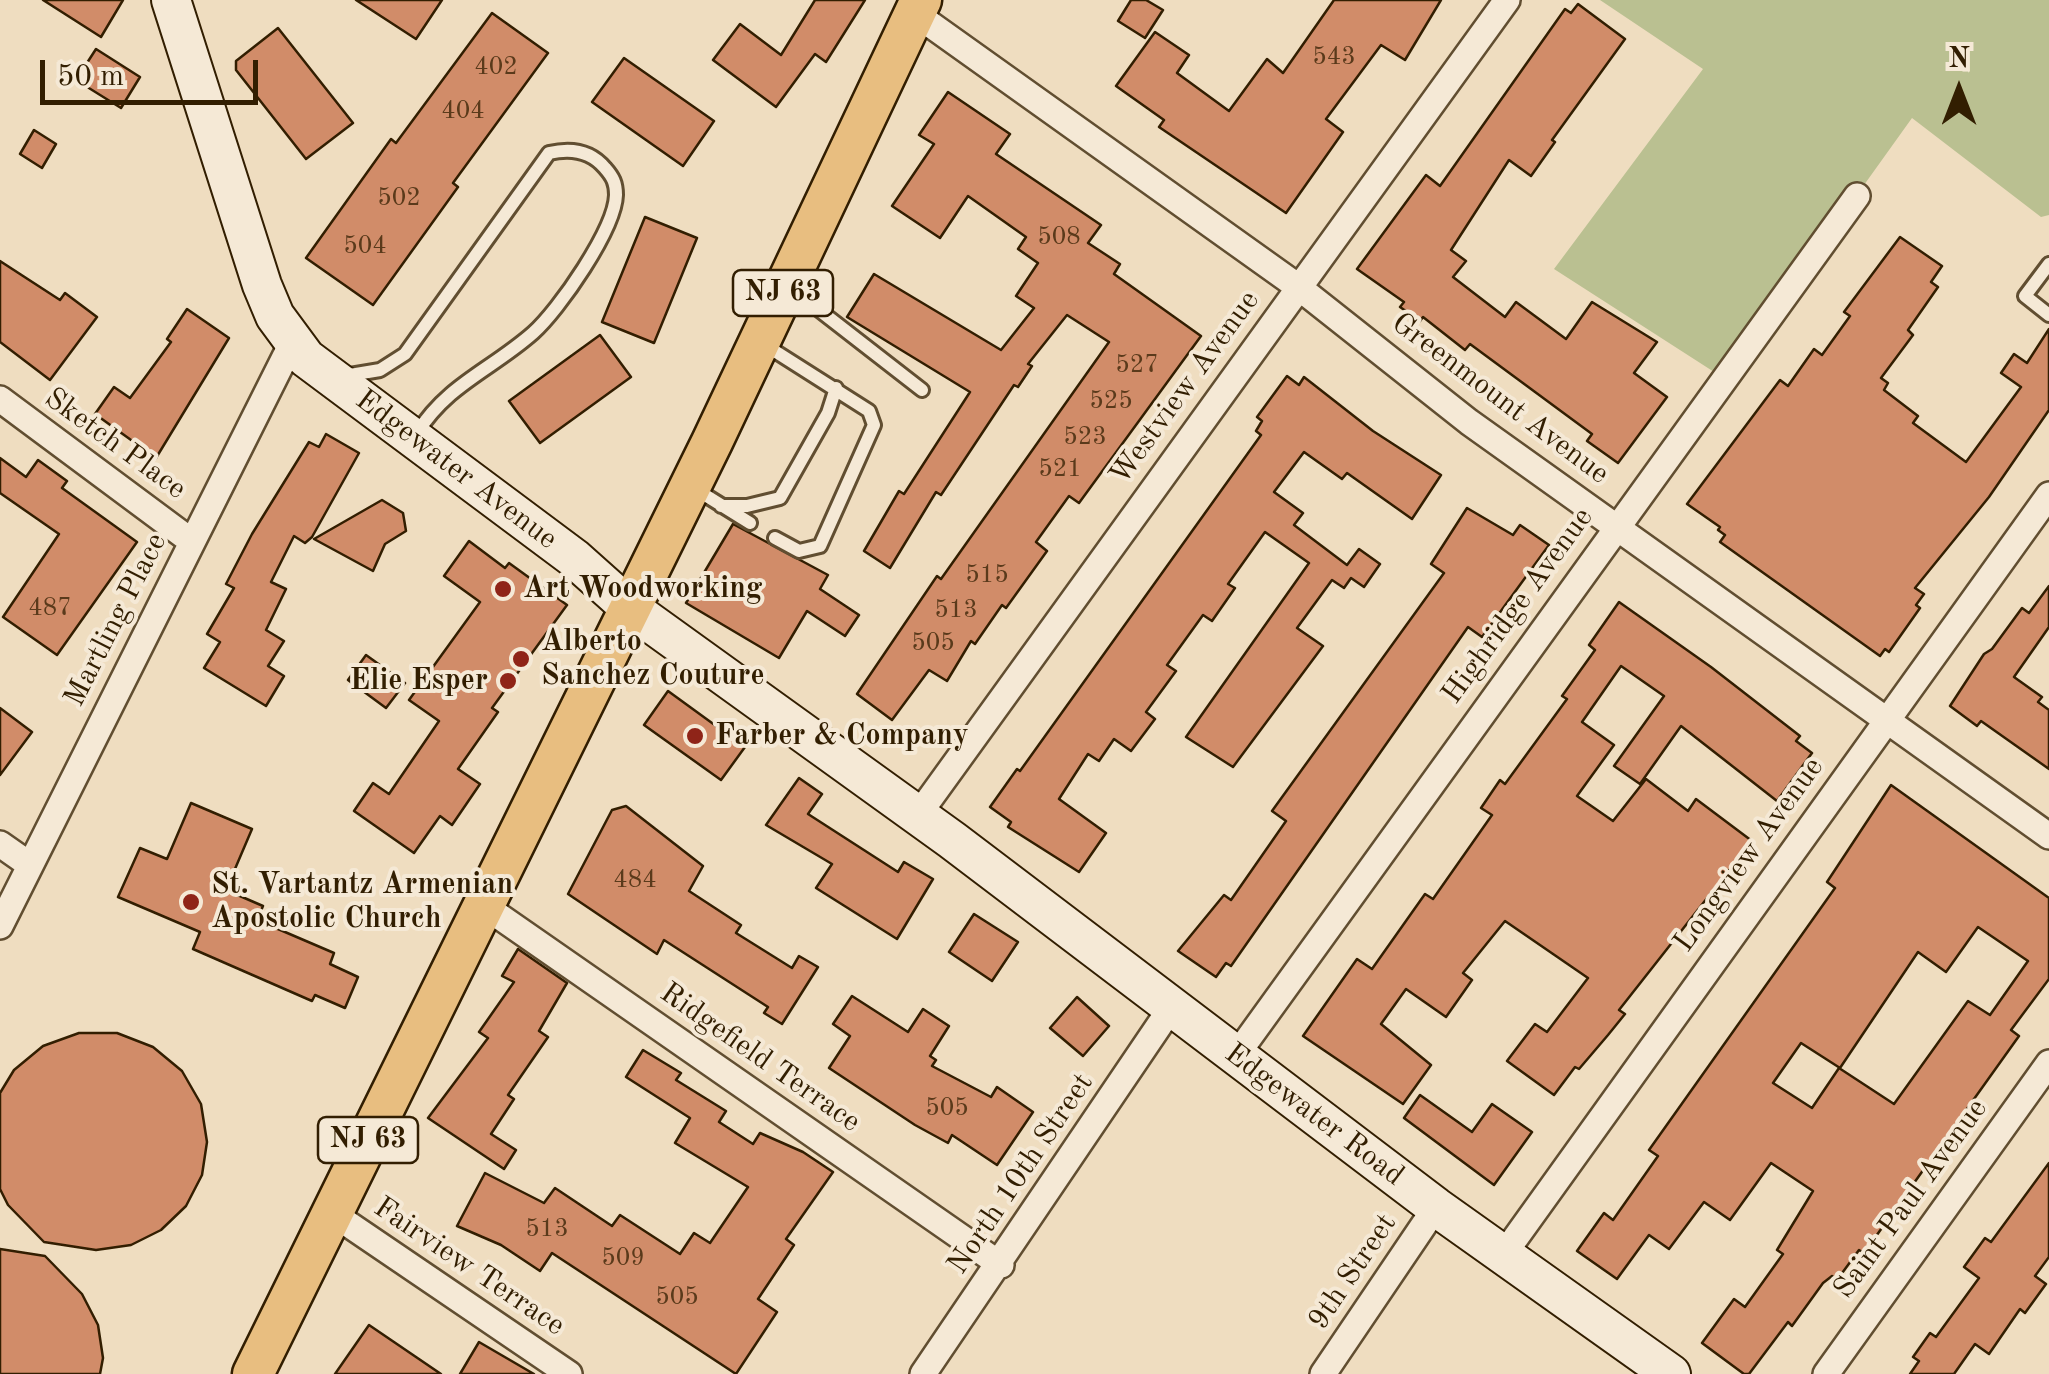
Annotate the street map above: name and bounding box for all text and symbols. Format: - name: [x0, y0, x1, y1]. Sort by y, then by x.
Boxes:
- scale bar: [45, 40, 262, 102]
- north arrow: [1909, 40, 2009, 140]
- house number: 543: [1312, 42, 1356, 72]
- text: N: [1948, 46, 1970, 74]
- house number: 402: [474, 52, 518, 82]
- text: 50 m: [57, 62, 124, 92]
- house number: 404: [441, 96, 485, 126]
- house number: 502: [377, 183, 421, 213]
- house number: 508: [1037, 222, 1081, 252]
- house number: 504: [343, 231, 387, 261]
- road number: NJ 63: [733, 270, 833, 316]
- street label: Westview Avenue: [1102, 284, 1268, 492]
- street label: Greenmount Avenue: [1384, 306, 1616, 492]
- house number: 527: [1115, 350, 1159, 380]
- street label: Sketch Place: [37, 381, 193, 507]
- street label: Edgewater Avenue: [348, 382, 564, 558]
- house number: 525: [1089, 386, 1133, 416]
- house number: 523: [1063, 422, 1107, 452]
- house number: 521: [1038, 454, 1082, 484]
- street label: Highridge Avenue: [1435, 501, 1601, 711]
- street label: Martling Place: [57, 527, 175, 713]
- house number: 515: [965, 560, 1009, 590]
- place label: Art Woodworking: [523, 571, 762, 607]
- marker: Art Woodworking: [492, 578, 514, 600]
- house number: 487: [28, 593, 72, 623]
- house number: 513: [934, 595, 978, 625]
- place label: Alberto Sanchez Couture: [541, 624, 765, 694]
- house number: 505: [911, 628, 955, 658]
- marker: Alberto Sanchez Couture: [510, 648, 532, 670]
- place label: Elie Esper: [350, 663, 488, 699]
- marker: Elie Esper: [497, 670, 519, 692]
- place label: Farber & Company: [715, 718, 969, 754]
- marker: Farber & Company: [684, 725, 706, 747]
- street label: Longview Avenue: [1666, 751, 1832, 959]
- house number: 484: [613, 865, 657, 895]
- place label: St. Vartantz Armenian Apostolic Church: [211, 867, 513, 938]
- marker: St. Vartantz Armenian Apostolic Church: [180, 891, 202, 913]
- street label: Ridgefield Terrace: [653, 975, 867, 1141]
- street label: Edgewater Road: [1217, 1036, 1411, 1194]
- street label: North 10th Street: [940, 1067, 1102, 1281]
- street label: Saint Paul Avenue: [1826, 1092, 1996, 1306]
- house number: 505: [925, 1093, 969, 1123]
- road number: NJ 63: [318, 1117, 418, 1163]
- street label: Fairview Terrace: [367, 1190, 571, 1344]
- street label: 9th Street: [1301, 1207, 1405, 1337]
- house number: 513: [525, 1214, 569, 1244]
- house number: 509: [601, 1243, 645, 1273]
- house number: 505: [655, 1282, 699, 1312]

